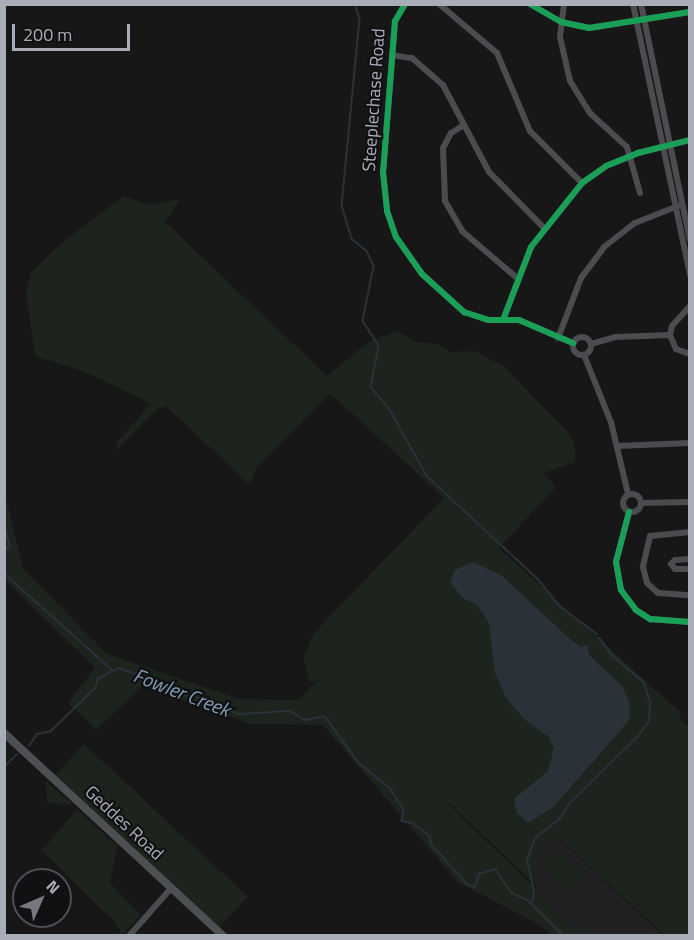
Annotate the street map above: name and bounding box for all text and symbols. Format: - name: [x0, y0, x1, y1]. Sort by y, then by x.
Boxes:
- scale bar: [15, 12, 134, 50]
- text: 200 m: [23, 21, 72, 48]
- street label: Steeplechase Road: [358, 28, 390, 172]
- water label: Fowler Creek: [130, 663, 234, 721]
- street label: Geddes Road: [80, 781, 168, 865]
- north arrow: [12, 868, 72, 928]
- text: N: [41, 874, 66, 899]

